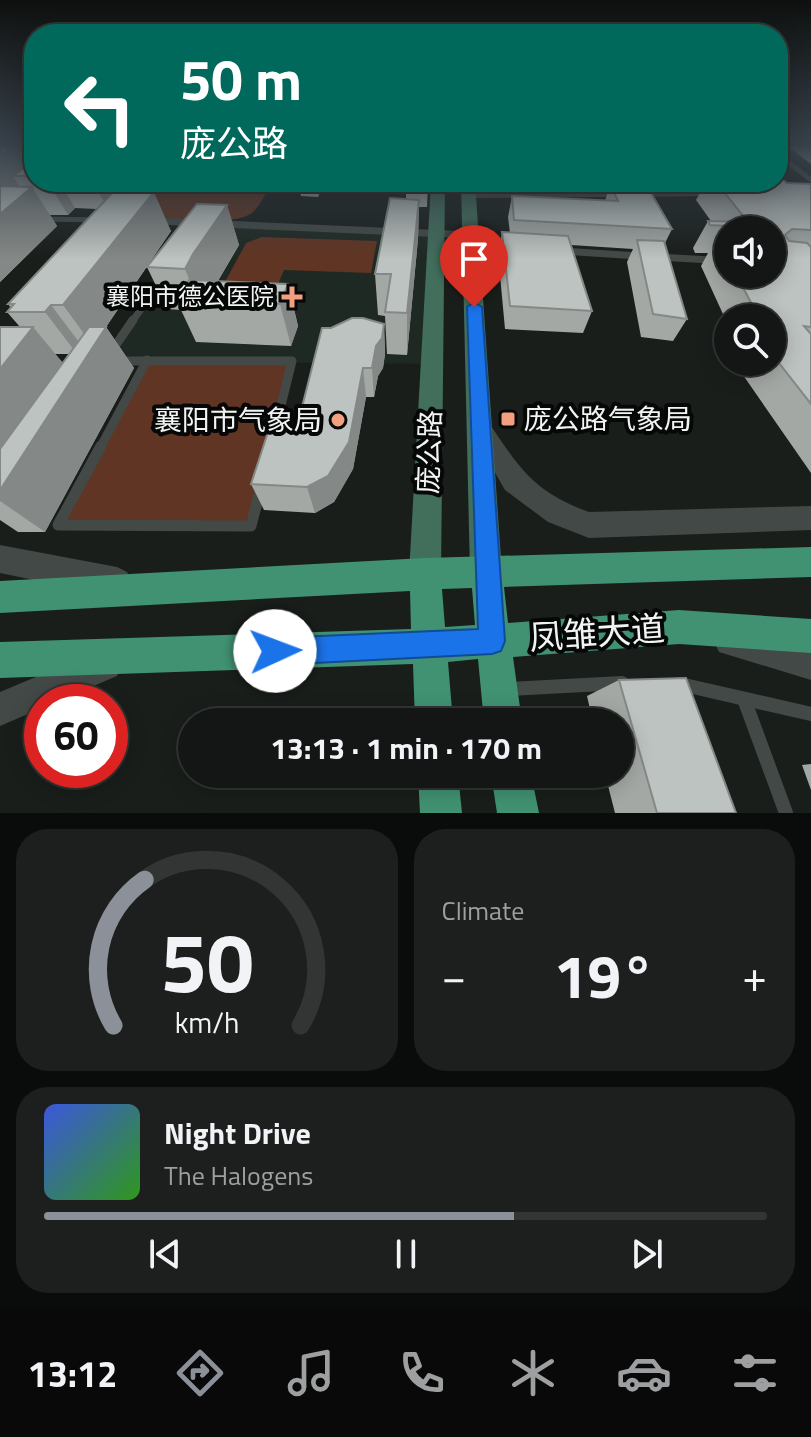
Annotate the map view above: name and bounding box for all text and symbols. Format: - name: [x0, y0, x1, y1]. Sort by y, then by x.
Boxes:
- text: 50 m: [180, 37, 302, 122]
- icon: left: [48, 56, 152, 160]
- text: 庞公路: [180, 115, 288, 170]
- map controls: [714, 216, 786, 376]
- button: sound: [714, 216, 786, 288]
- pin: [440, 225, 508, 307]
- icon: arrive: [452, 237, 496, 281]
- place label: 襄阳市德公医院: [106, 278, 274, 314]
- marker: 襄阳市德公医院: [281, 286, 303, 308]
- button: search: [714, 304, 786, 376]
- place label: 庞公路气象局: [524, 397, 692, 440]
- place label: 襄阳市气象局: [154, 398, 322, 441]
- street label: 庞公路: [406, 409, 451, 495]
- marker: 庞公路气象局: [499, 410, 517, 428]
- marker: 襄阳市气象局: [329, 411, 347, 429]
- street label: 凤雏大道: [527, 601, 667, 663]
- position arrow: [233, 609, 317, 693]
- speed limit sign: 60: [24, 684, 128, 788]
- text: 13:13 · 1 min · 170 m: [270, 725, 542, 771]
- text: Climate: [442, 891, 524, 930]
- text: 50: [160, 898, 253, 1024]
- text: 19°: [554, 930, 655, 1021]
- text: −: [442, 942, 466, 1009]
- text: +: [742, 942, 767, 1009]
- text: km/h: [174, 1001, 239, 1044]
- text: Night Drive: [164, 1110, 311, 1156]
- text: The Halogens: [164, 1156, 313, 1195]
- icon: previous: [143, 1232, 187, 1276]
- icon: pause: [384, 1232, 428, 1276]
- icon: next: [625, 1232, 669, 1276]
- icon: directions: [172, 1345, 228, 1401]
- icon: music: [283, 1345, 339, 1401]
- icon: phone: [394, 1345, 450, 1401]
- icon: climate: [505, 1345, 561, 1401]
- icon: car: [616, 1345, 672, 1401]
- icon: filters: [727, 1345, 783, 1401]
- text: 13:12: [28, 1346, 117, 1401]

